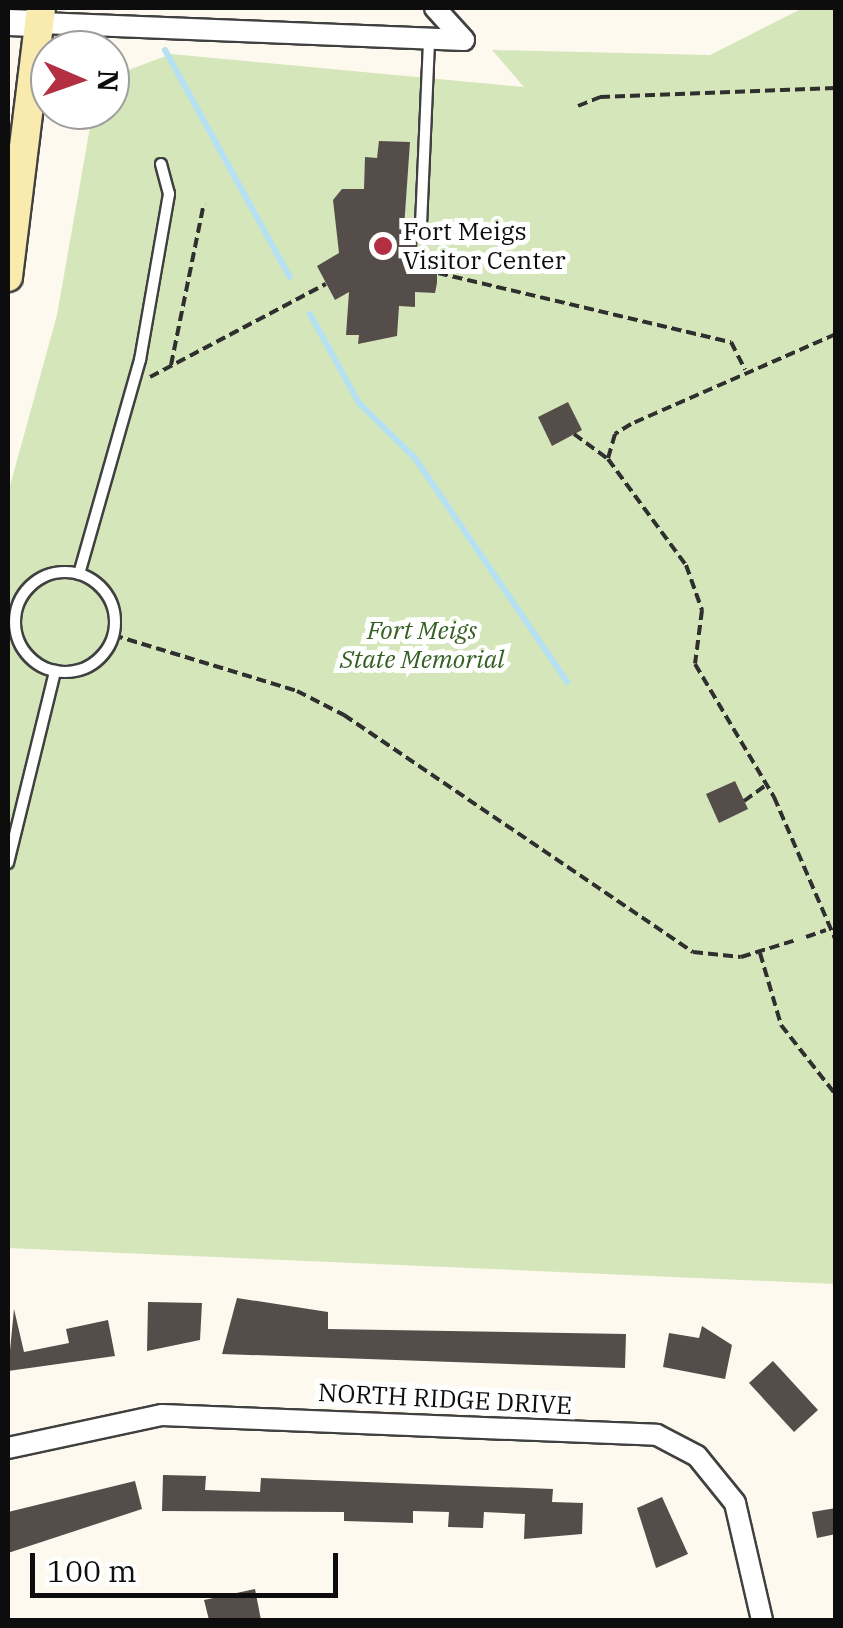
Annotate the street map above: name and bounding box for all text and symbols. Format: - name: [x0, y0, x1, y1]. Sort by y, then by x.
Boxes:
- north arrow: [30, 30, 130, 130]
- text: N: [90, 69, 127, 93]
- place label: Fort Meigs Visitor Center: [403, 217, 565, 276]
- marker: Fort Meigs Visitor Center: [372, 235, 394, 257]
- park label: Fort Meigs State Memorial: [340, 616, 504, 675]
- street label: NORTH RIDGE DRIVE: [317, 1377, 573, 1421]
- scale bar: [35, 1533, 342, 1595]
- text: 100 m: [47, 1551, 137, 1590]

